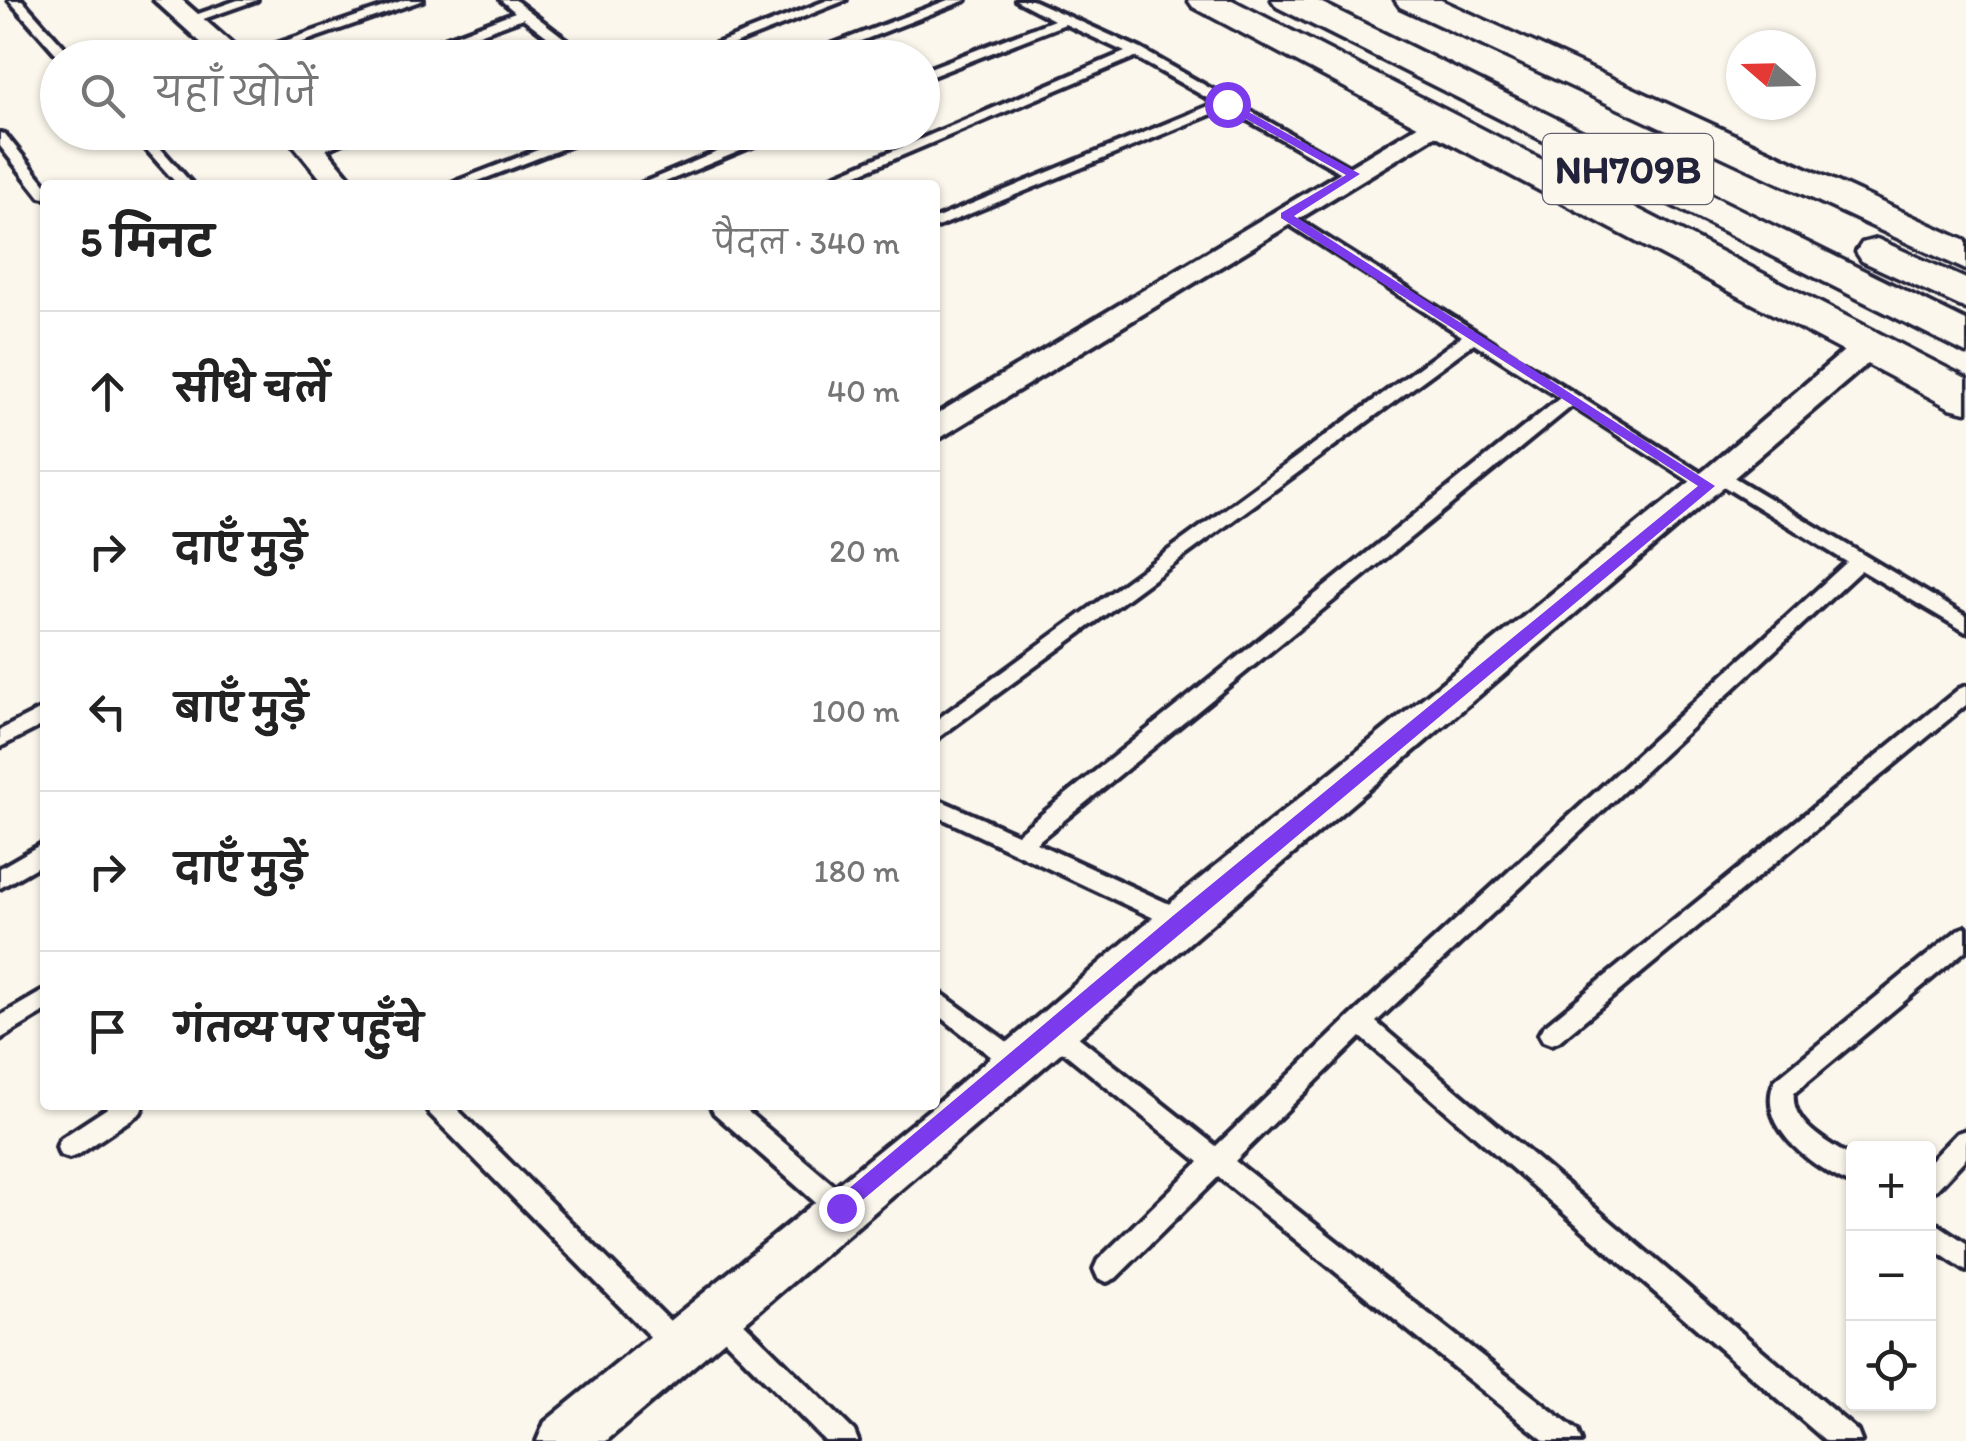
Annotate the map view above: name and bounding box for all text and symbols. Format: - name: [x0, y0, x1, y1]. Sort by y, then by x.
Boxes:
- north arrow: [1726, 30, 1816, 120]
- search box: [40, 40, 940, 150]
- icon: search: [75, 68, 130, 123]
- text: यहाँ खोजें: [155, 69, 317, 115]
- route start: [1205, 82, 1251, 128]
- road number: NH709B: [1543, 134, 1713, 204]
- text: 5 मिनट: [80, 216, 213, 267]
- text: पैदल · 340 m: [713, 224, 900, 262]
- icon: ahead: [80, 364, 135, 419]
- text: सीधे चलें: [175, 365, 329, 411]
- text: 40 m: [827, 372, 900, 410]
- icon: right: [80, 524, 135, 579]
- text: दाएँ मुड़ें: [175, 525, 306, 571]
- text: 20 m: [829, 532, 900, 570]
- icon: left: [80, 684, 135, 739]
- text: बाएँ मुड़ें: [175, 685, 307, 731]
- text: 100 m: [812, 692, 900, 730]
- icon: right: [80, 844, 135, 899]
- text: दाएँ मुड़ें: [175, 845, 306, 891]
- text: 180 m: [814, 852, 900, 890]
- icon: arrive: [80, 1004, 135, 1059]
- text: गंतव्य पर पहुँचे: [175, 1005, 423, 1051]
- map controls: [1846, 1141, 1936, 1411]
- button: +: [1846, 1141, 1936, 1231]
- route end: [819, 1186, 865, 1232]
- button: −: [1846, 1231, 1936, 1321]
- button: locate: [1846, 1321, 1936, 1411]

